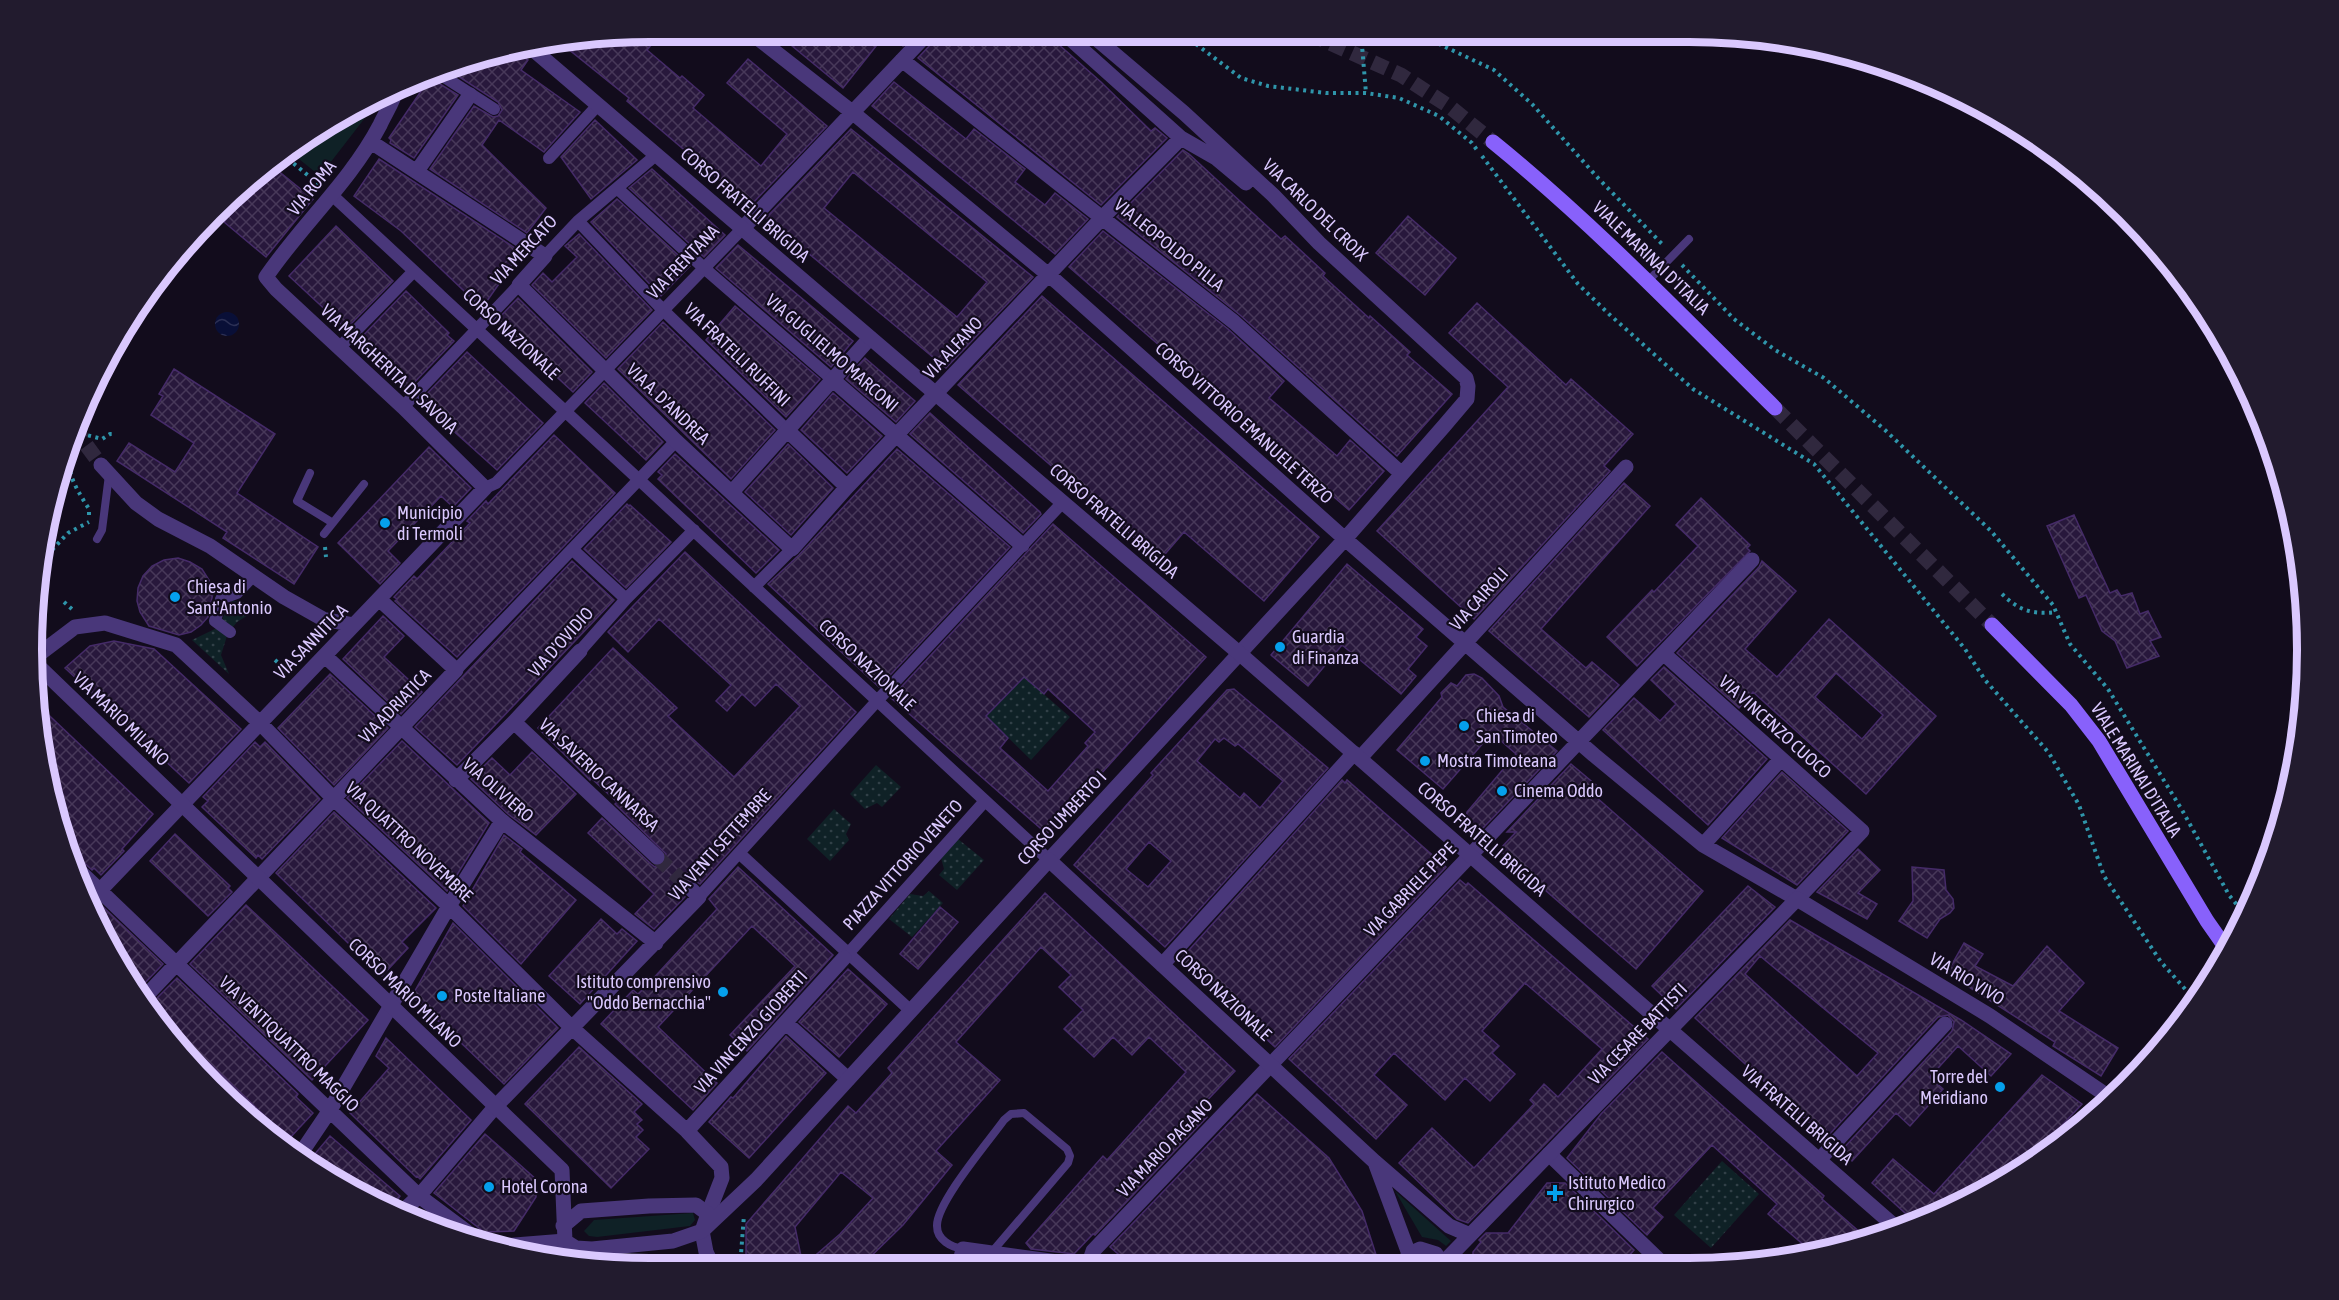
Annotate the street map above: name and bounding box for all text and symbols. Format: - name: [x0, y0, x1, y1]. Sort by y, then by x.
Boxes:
- street label: CORSO FRATELLI BRIGIDA: [677, 143, 814, 266]
- street label: VIA CARLO DEL CROIX: [1259, 154, 1373, 266]
- street label: VIA ROMA: [283, 156, 340, 220]
- street label: VIA LEOPOLDO PILLA: [1110, 194, 1229, 295]
- street label: VIALE MARINAI D'ITALIA: [1589, 196, 1714, 319]
- street label: VIA MERCATO: [486, 211, 561, 289]
- street label: VIA FRENTANA: [642, 220, 723, 303]
- street label: CORSO NAZIONALE: [459, 283, 564, 384]
- street label: VIA GUGLIELMO MARCONI: [762, 289, 903, 416]
- street label: VIA FRATELLI RUFFINI: [680, 299, 795, 411]
- street label: VIA MARGHERITA DI SAVOIA: [316, 300, 462, 438]
- street label: VIA ALFANO: [919, 312, 987, 383]
- street label: CORSO VITTORIO EMANUELE TERZO: [1151, 337, 1337, 508]
- street label: VIA A. D'ANDREA: [622, 359, 714, 449]
- street label: CORSO FRATELLI BRIGIDA: [1046, 459, 1183, 582]
- place label: Municipio di Termoli: [397, 502, 463, 544]
- marker: Municipio di Termoli: [378, 516, 392, 530]
- street label: VIA CAIROLI: [1445, 563, 1512, 634]
- place label: Chiesa di Sant'Antonio: [187, 576, 272, 618]
- marker: Chiesa di Sant'Antonio: [168, 590, 182, 604]
- street label: VIA SANNITICA: [270, 600, 352, 684]
- street label: VIA D'OVIDIO: [524, 602, 597, 681]
- street label: CORSO NAZIONALE: [815, 614, 920, 715]
- place label: Guardia di Finanza: [1292, 626, 1359, 668]
- marker: Guardia di Finanza: [1273, 640, 1287, 654]
- street label: VIA ADRIATICA: [354, 664, 435, 747]
- street label: VIA MARIO MILANO: [69, 667, 174, 770]
- street label: VIA VINCENZO CUOCO: [1715, 671, 1836, 783]
- street label: VIALE MARINAI D'ITALIA: [2087, 699, 2186, 841]
- place label: Chiesa di San Timoteo: [1476, 705, 1558, 747]
- street label: VIA SAVERIO CANNARSA: [535, 714, 664, 836]
- marker: Chiesa di San Timoteo: [1457, 719, 1471, 733]
- place label: Mostra Timoteana: [1437, 750, 1557, 771]
- street label: VIA OLIVIERO: [459, 753, 538, 826]
- marker: Mostra Timoteana: [1418, 754, 1432, 768]
- street label: CORSO UMBERTO I: [1013, 766, 1110, 869]
- street label: VIA QUATTRO NOVEMBRE: [341, 777, 478, 906]
- street label: CORSO FRATELLI BRIGIDA: [1414, 777, 1551, 900]
- place label: Cinema Oddo: [1514, 780, 1603, 801]
- street label: VIA VENTI SETTEMBRE: [664, 784, 775, 905]
- marker: Cinema Oddo: [1495, 784, 1509, 798]
- street label: PIAZZA VITTORIO VENETO: [838, 795, 967, 934]
- street label: VIA GABRIELE PEPE: [1359, 838, 1460, 941]
- street label: CORSO MARIO MILANO: [345, 933, 466, 1052]
- street label: CORSO NAZIONALE: [1171, 944, 1276, 1045]
- street label: VIA RIO VIVO: [1926, 948, 2009, 1009]
- street label: VIA VINCENZO GIOBERTI: [690, 966, 811, 1098]
- street label: VIA VENTIQUATTRO MAGGIO: [215, 971, 364, 1116]
- place label: Istituto comprensivo "Oddo Bernacchia": [576, 971, 711, 1013]
- street label: VIA CESARE BATTISTI: [1584, 979, 1691, 1089]
- place label: Poste Italiane: [454, 985, 545, 1006]
- marker: Istituto comprensivo "Oddo Bernacchia": [716, 985, 730, 999]
- marker: Poste Italiane: [435, 989, 449, 1003]
- street label: VIA FRATELLI BRIGIDA: [1737, 1061, 1857, 1169]
- place label: Torre del Meridiano: [1920, 1066, 1988, 1108]
- marker: Torre del Meridiano: [1993, 1080, 2007, 1094]
- street label: VIA MARIO PAGANO: [1112, 1094, 1217, 1201]
- place label: Istituto Medico Chirurgico: [1568, 1172, 1666, 1214]
- place label: Hotel Corona: [501, 1176, 588, 1197]
- marker: Hotel Corona: [482, 1180, 496, 1194]
- marker: Istituto Medico Chirurgico: [1546, 1184, 1564, 1202]

